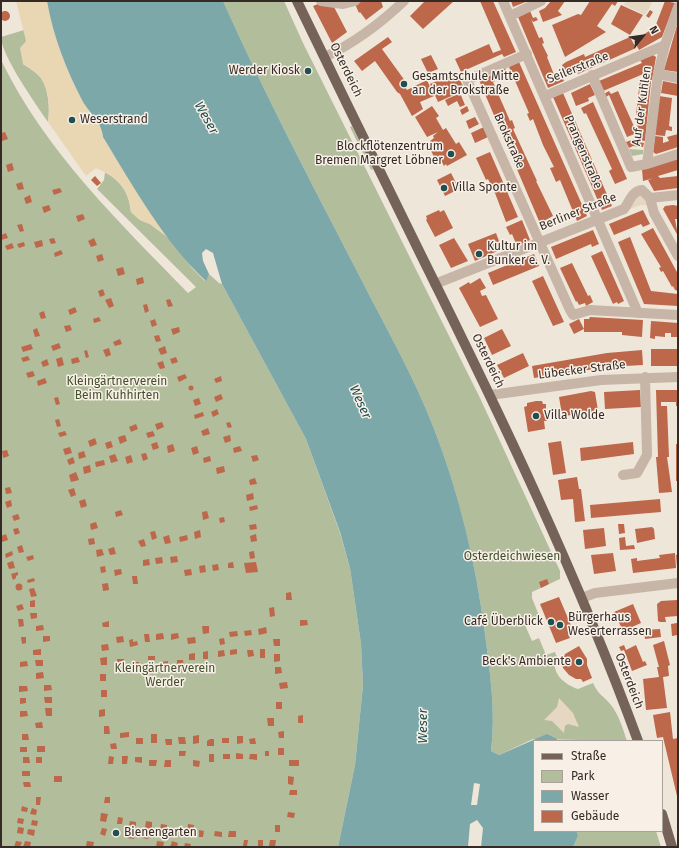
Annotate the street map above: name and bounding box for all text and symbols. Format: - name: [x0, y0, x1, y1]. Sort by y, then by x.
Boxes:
- north arrow: [623, 16, 663, 56]
- text: N: [646, 24, 661, 36]
- street label: Osterdeich: [327, 40, 365, 100]
- street label: Seilerstraße: [545, 49, 611, 87]
- place label: Werder Kiosk: [229, 64, 300, 78]
- street label: Auf der Kuhlen: [629, 65, 655, 147]
- marker: Werder Kiosk: [303, 66, 313, 76]
- place label: Gesamtschule Mitte an der Brokstraße: [412, 70, 519, 98]
- marker: Gesamtschule Mitte an der Brokstraße: [399, 79, 409, 89]
- water label: Weser: [191, 99, 221, 137]
- street label: Brokstraße: [490, 111, 528, 171]
- place label: Weserstrand: [80, 113, 148, 127]
- street label: Prangenstraße: [561, 113, 605, 191]
- marker: Weserstrand: [67, 115, 77, 125]
- place label: Blockflötenzentrum Bremen Margret Löbner: [315, 140, 443, 168]
- marker: Blockflötenzentrum Bremen Margret Löbner: [446, 149, 456, 159]
- place label: Villa Sponte: [452, 181, 517, 195]
- marker: Villa Sponte: [439, 183, 449, 193]
- street label: Berliner Straße: [537, 190, 619, 234]
- place label: Kultur im Bunker e. V.: [487, 240, 550, 268]
- marker: Kultur im Bunker e. V.: [474, 249, 484, 259]
- street label: Osterdeich: [469, 331, 507, 391]
- street label: Lübecker Straße: [538, 358, 626, 382]
- park label: Kleingärtnerverein Beim Kuhhirten: [67, 375, 167, 403]
- water label: Weser: [346, 383, 374, 421]
- place label: Villa Wolde: [544, 409, 605, 423]
- marker: Villa Wolde: [531, 411, 541, 421]
- park label: Osterdeichwiesen: [464, 550, 560, 564]
- place label: Bürgerhaus Weserterrassen: [568, 611, 652, 639]
- place label: Café Überblick: [464, 615, 543, 629]
- marker: Café Überblick: [546, 617, 556, 627]
- marker: Bürgerhaus Weserterrassen: [555, 620, 565, 630]
- street label: Osterdeich: [612, 651, 646, 711]
- place label: Beck's Ambiente: [482, 655, 571, 669]
- marker: Beck's Ambiente: [574, 657, 584, 667]
- park label: Kleingärtnerverein Werder: [115, 662, 215, 690]
- water label: Weser: [415, 709, 431, 743]
- legend: [533, 740, 663, 832]
- text: Straße: [571, 749, 606, 763]
- text: Park: [571, 769, 595, 783]
- text: Wasser: [571, 789, 609, 803]
- text: Gebäude: [571, 809, 619, 823]
- place label: Bienengarten: [124, 826, 197, 840]
- marker: Bienengarten: [111, 828, 121, 838]

